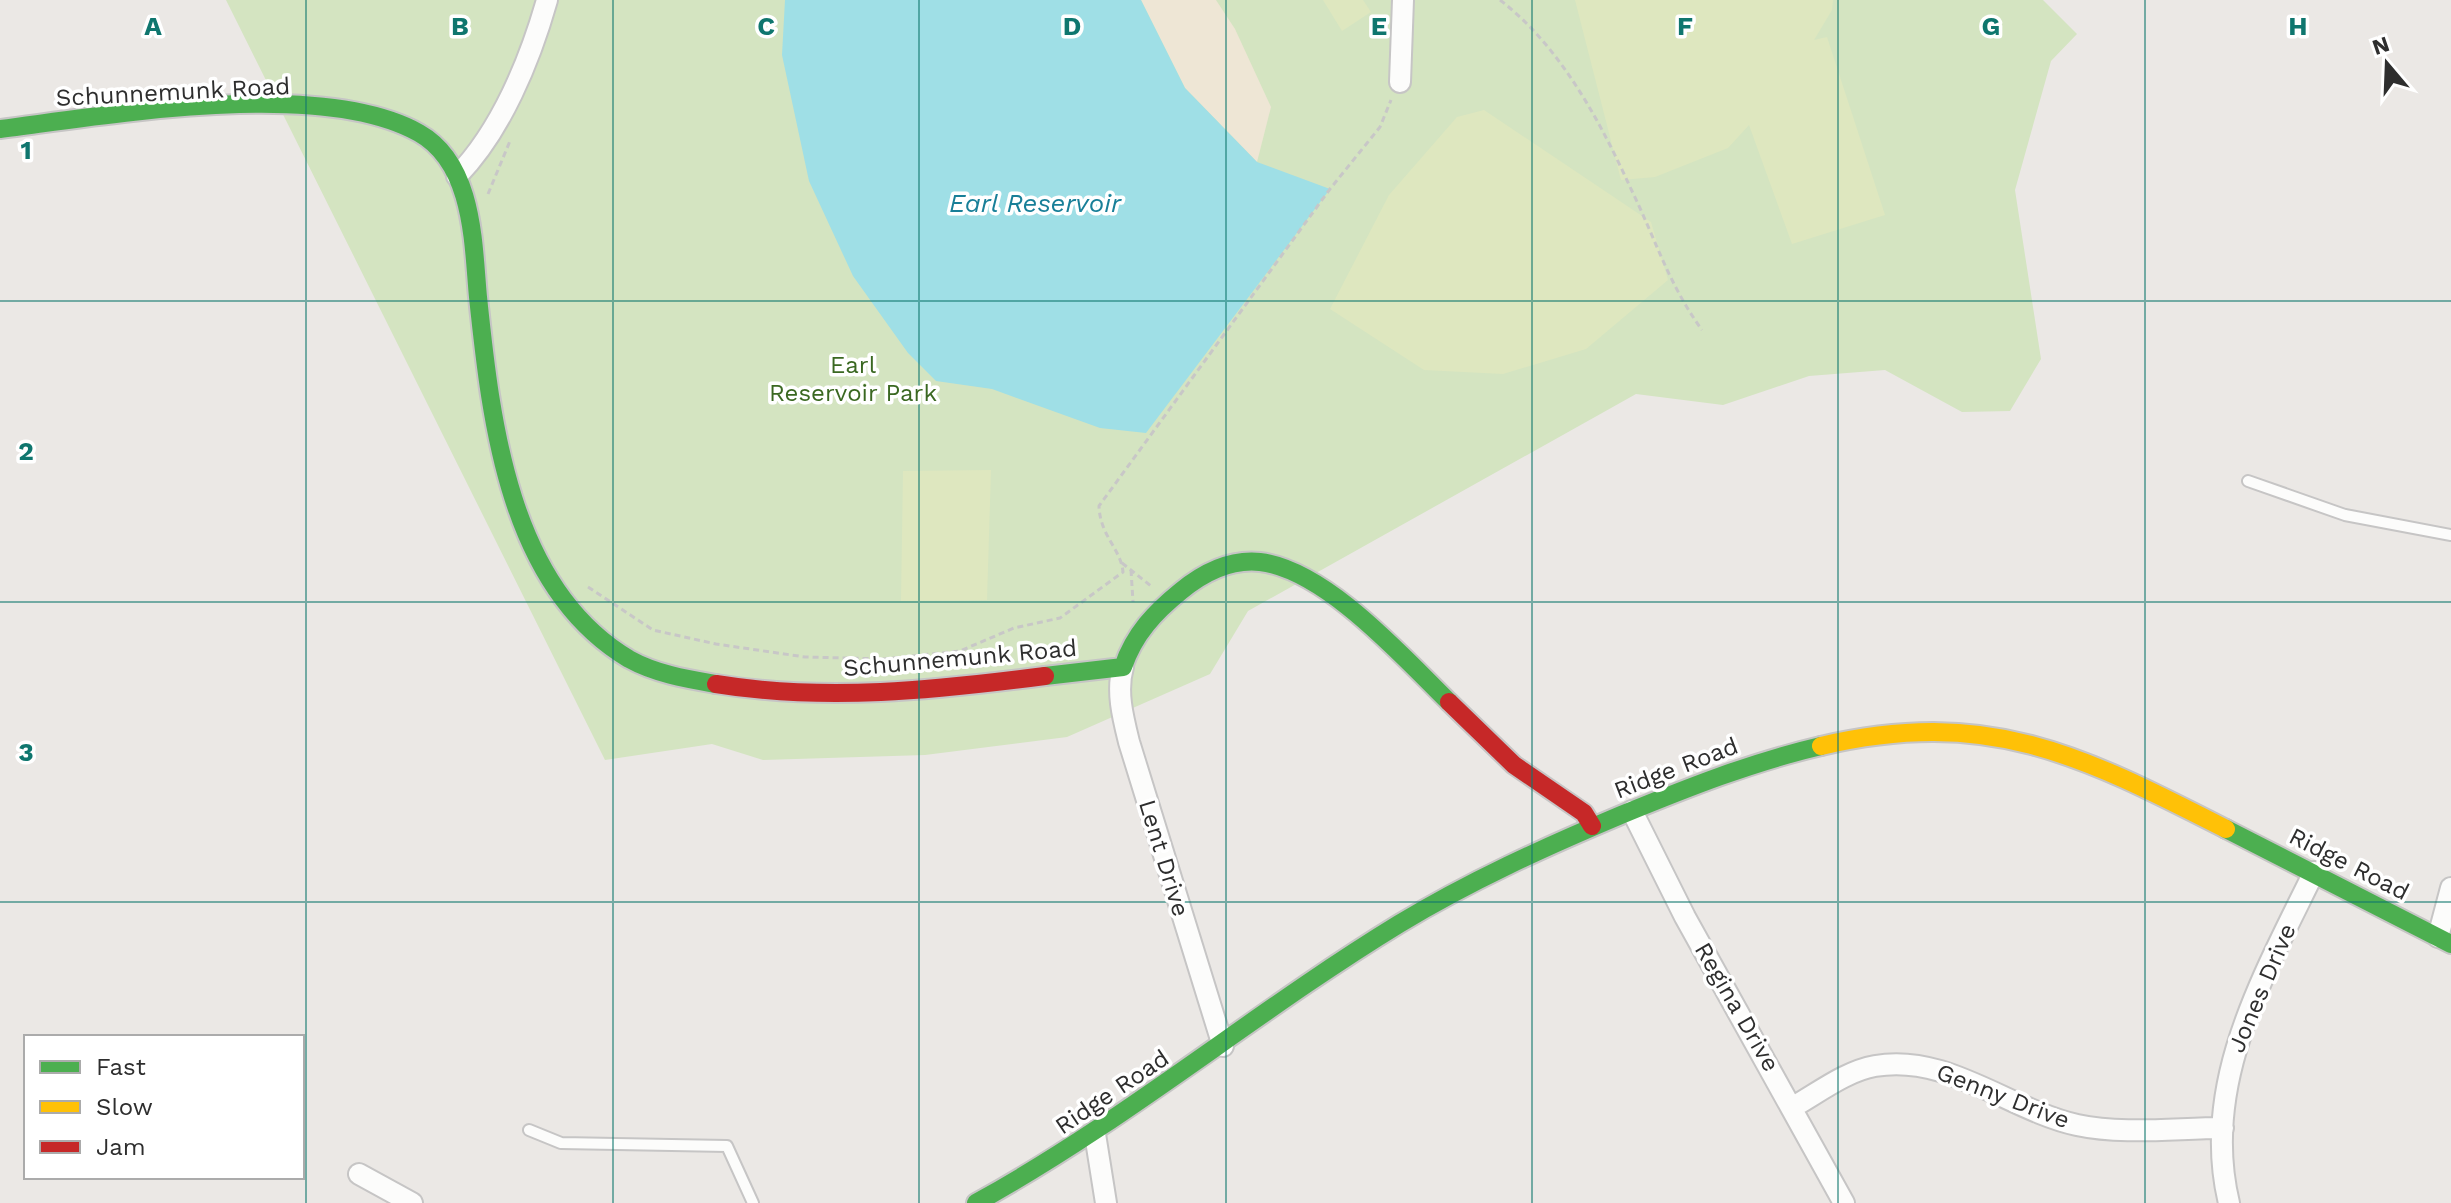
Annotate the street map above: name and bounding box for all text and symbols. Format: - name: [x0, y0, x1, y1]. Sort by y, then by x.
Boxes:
- text: A: [144, 11, 162, 41]
- text: B: [451, 11, 469, 41]
- text: C: [757, 11, 775, 41]
- text: D: [1063, 11, 1081, 41]
- text: E: [1371, 11, 1387, 41]
- text: F: [1677, 11, 1693, 41]
- text: G: [1982, 11, 2000, 41]
- text: H: [2288, 11, 2308, 41]
- north arrow: [2347, 24, 2427, 104]
- text: N: [2369, 31, 2392, 60]
- street label: Schunnemunk Road: [55, 72, 291, 112]
- text: 1: [20, 135, 32, 165]
- water label: Earl Reservoir: [949, 188, 1122, 218]
- park label: Earl Reservoir Park: [769, 351, 937, 407]
- text: 2: [18, 436, 34, 466]
- street label: Schunnemunk Road: [842, 634, 1078, 682]
- street label: Ridge Road: [1610, 732, 1742, 804]
- text: 3: [18, 737, 34, 767]
- street label: Lent Drive: [1133, 796, 1195, 920]
- street label: Ridge Road: [2284, 822, 2414, 906]
- street label: Jones Drive: [2222, 919, 2302, 1057]
- street label: Regina Drive: [1689, 938, 1785, 1076]
- legend: [24, 1035, 304, 1179]
- street label: Ridge Road: [1050, 1044, 1174, 1140]
- text: Fast: [96, 1053, 146, 1081]
- street label: Genny Drive: [1933, 1058, 2073, 1134]
- text: Slow: [96, 1093, 153, 1121]
- text: Jam: [96, 1133, 146, 1161]

